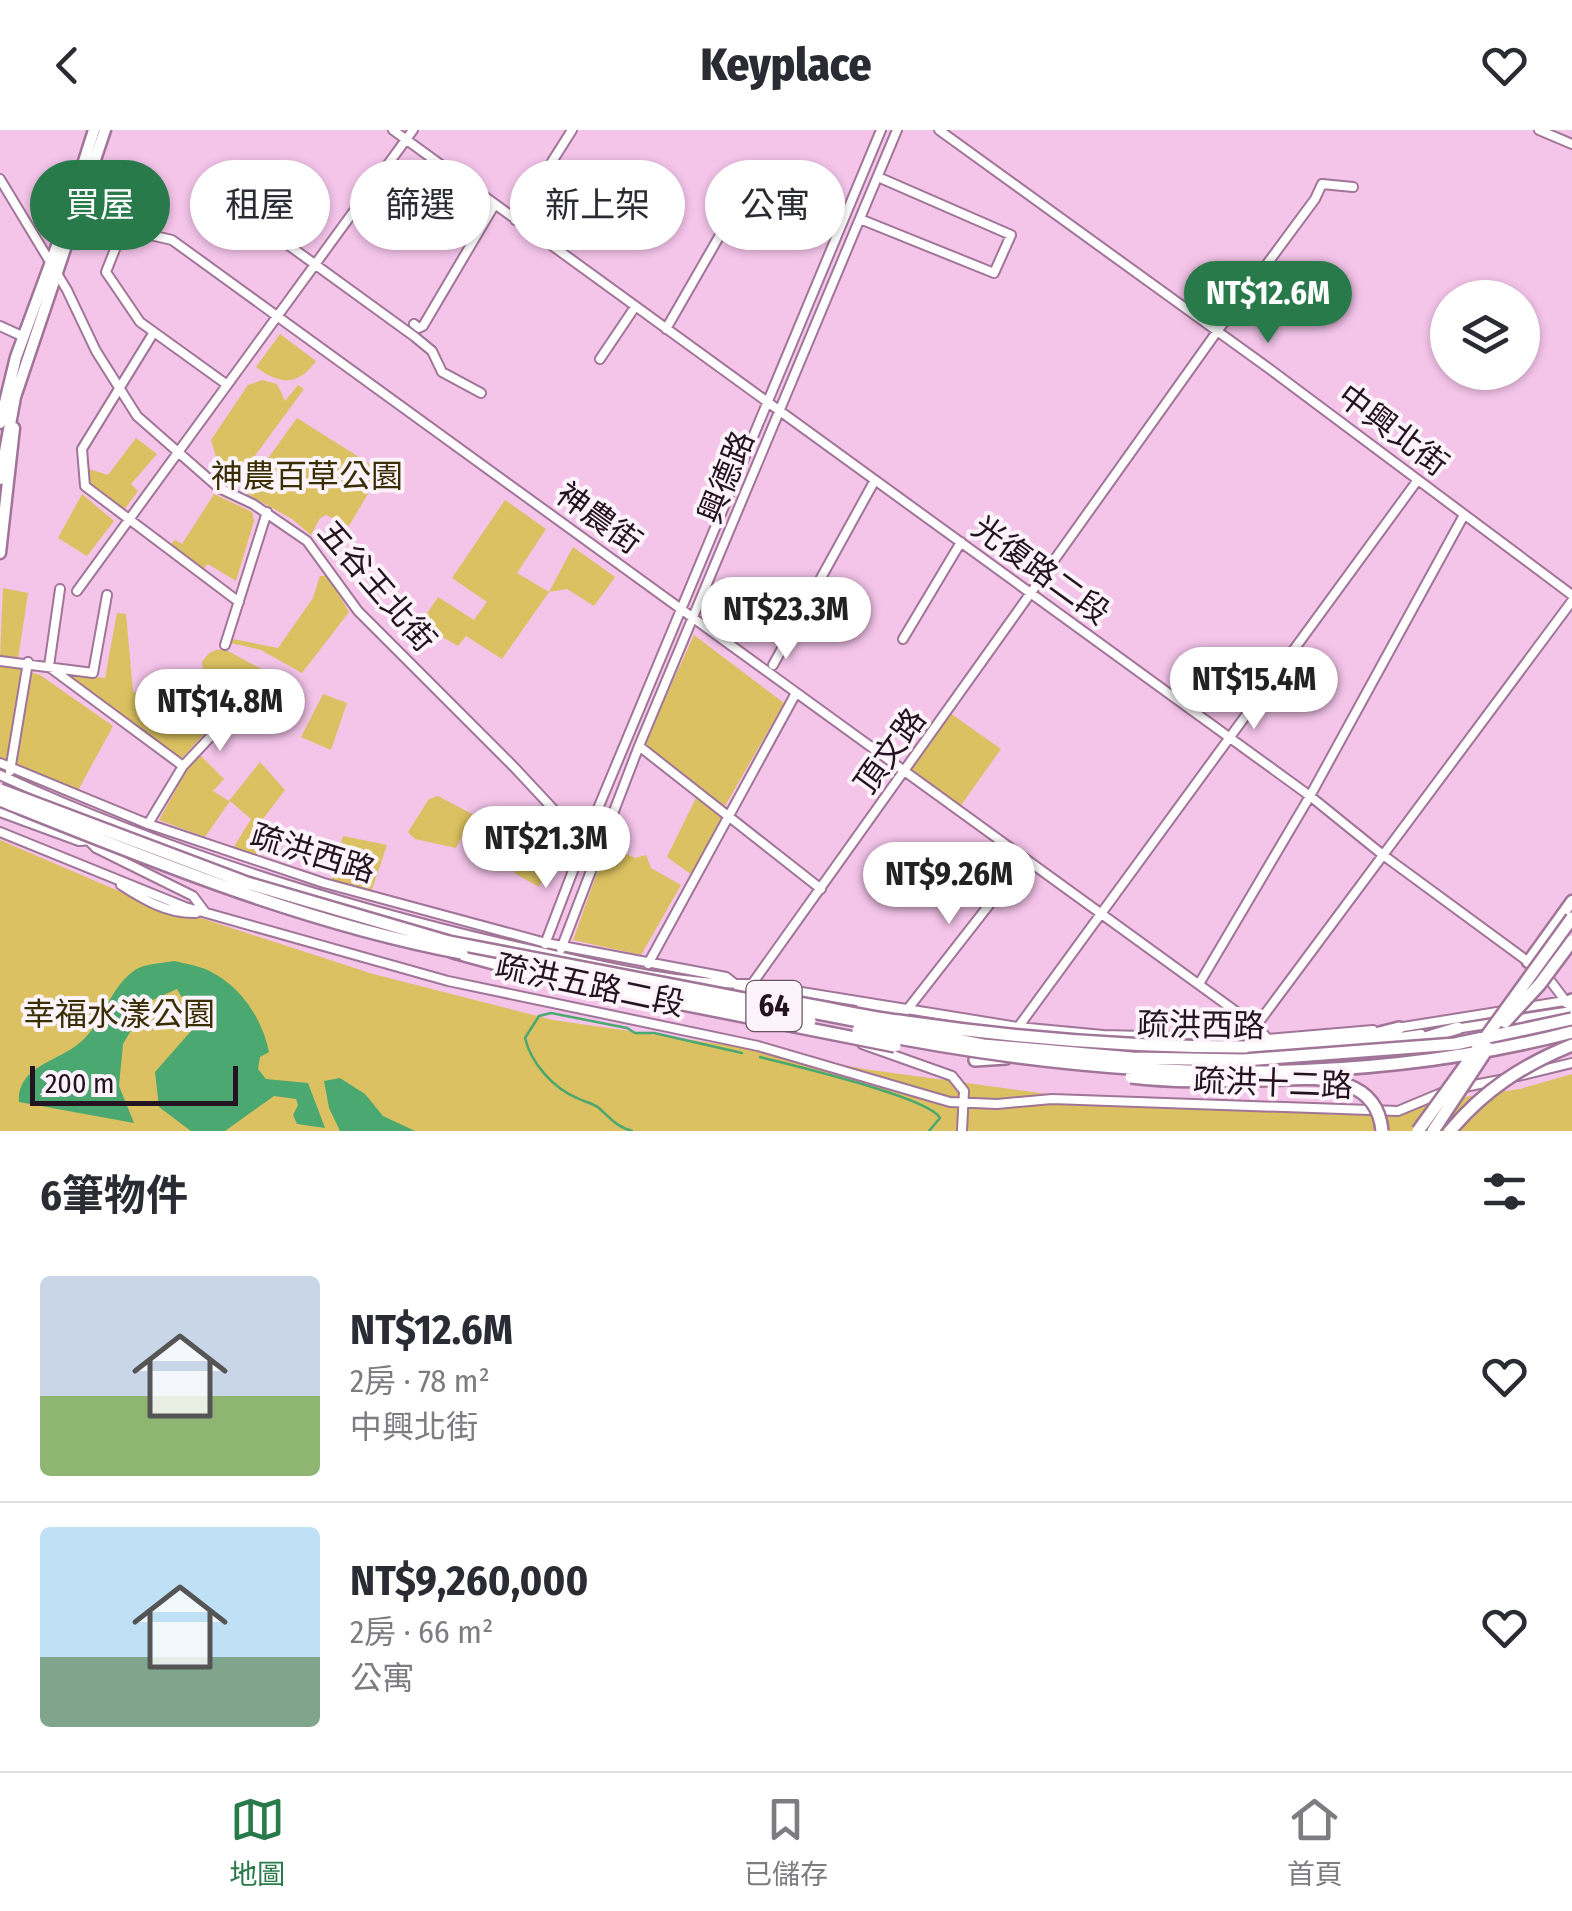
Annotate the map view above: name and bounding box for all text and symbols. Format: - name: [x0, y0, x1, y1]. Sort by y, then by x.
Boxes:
- icon: back: [40, 38, 95, 93]
- text: Keyplace: [700, 38, 872, 92]
- icon: heart: [1477, 38, 1532, 93]
- chip: 買屋: [30, 160, 170, 250]
- chip: 租屋: [190, 160, 330, 250]
- chip: 篩選: [350, 160, 490, 250]
- chip: 新上架: [510, 160, 685, 250]
- chip: 公寓: [705, 160, 845, 250]
- pin: NT$12.6M: [1165, 261, 1371, 346]
- text: NT$12.6M: [1206, 274, 1330, 312]
- map controls: [1430, 280, 1540, 390]
- button: layers: [1430, 280, 1540, 390]
- street label: 中興北街: [1330, 376, 1456, 484]
- street label: 興德路: [690, 425, 762, 529]
- park label: 神農百草公園: [211, 457, 403, 495]
- street label: 神農街: [549, 474, 649, 562]
- street label: 光復路二段: [965, 508, 1117, 632]
- street label: 五谷王北街: [310, 513, 444, 659]
- pin: NT$23.3M: [683, 577, 889, 662]
- text: NT$23.3M: [723, 590, 849, 628]
- pin: NT$15.4M: [1151, 647, 1357, 732]
- text: NT$15.4M: [1192, 660, 1316, 698]
- pin: NT$14.8M: [117, 669, 323, 754]
- text: NT$14.8M: [157, 682, 283, 720]
- street label: 頂文路: [846, 701, 934, 801]
- pin: NT$21.3M: [443, 806, 649, 891]
- street label: 疏洪西路: [246, 816, 380, 890]
- text: NT$21.3M: [484, 819, 608, 857]
- pin: NT$9.26M: [846, 842, 1052, 927]
- text: NT$9.26M: [885, 855, 1013, 893]
- street label: 疏洪五路二段: [492, 946, 688, 1024]
- road number: 64: [746, 981, 802, 1031]
- park label: 幸福水漾公園: [23, 995, 215, 1033]
- street label: 疏洪西路: [1137, 1005, 1265, 1045]
- scale bar: [30, 1061, 238, 1106]
- street label: 疏洪十二路: [1192, 1061, 1354, 1105]
- text: 200 m: [45, 1067, 115, 1100]
- icon: filters: [1477, 1164, 1532, 1219]
- text: 6筆物件: [40, 1171, 188, 1221]
- text: NT$12.6M: [350, 1305, 513, 1355]
- icon: home: [120, 1316, 240, 1436]
- icon: heart: [1477, 1349, 1532, 1404]
- text: 2房 · 78 m²: [350, 1362, 490, 1400]
- text: 中興北街: [350, 1408, 478, 1446]
- text: NT$9,260,000: [350, 1556, 588, 1606]
- icon: home: [120, 1567, 240, 1687]
- icon: heart: [1477, 1600, 1532, 1655]
- text: 2房 · 66 m²: [350, 1613, 493, 1651]
- text: 公寓: [350, 1659, 414, 1697]
- tab: 地圖: [229, 1792, 285, 1892]
- tab: 已儲存: [744, 1792, 828, 1892]
- tab: 首頁: [1287, 1792, 1343, 1892]

